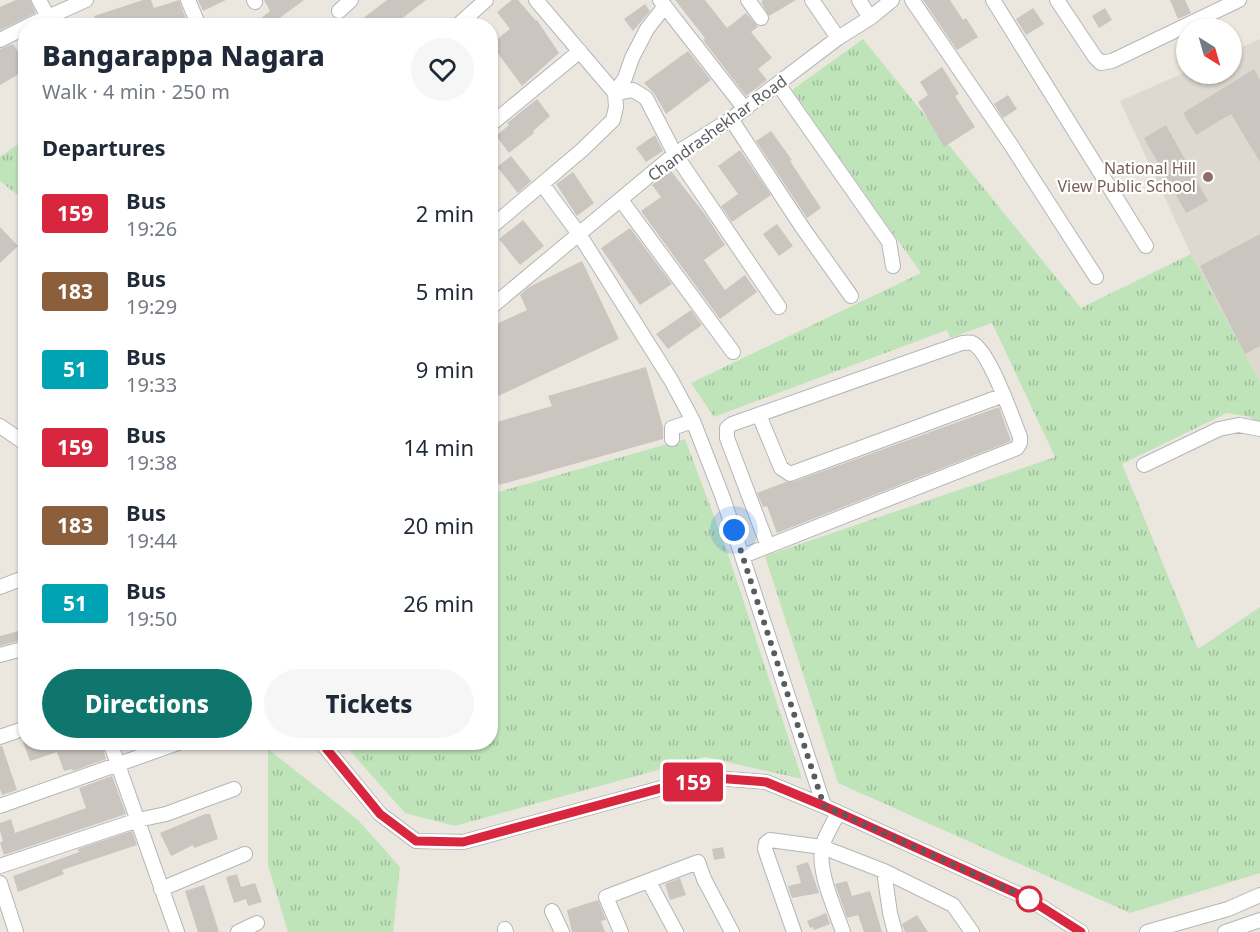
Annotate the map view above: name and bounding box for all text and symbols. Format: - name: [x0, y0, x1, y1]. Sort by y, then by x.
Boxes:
- north arrow: [1176, 18, 1242, 84]
- map controls: [1176, 18, 1242, 84]
- text: Bangarappa Nagara: [42, 36, 325, 74]
- button: heart: [411, 38, 474, 101]
- street label: Chandrashekhar Road: [643, 70, 791, 186]
- text: Walk · 4 min · 250 m: [42, 78, 230, 105]
- text: Departures: [42, 132, 166, 162]
- place label: National Hill View Public School: [1057, 157, 1196, 197]
- marker: National Hill View Public School: [1201, 170, 1215, 184]
- text: Bus: [126, 185, 166, 215]
- text: 2 min: [416, 198, 474, 228]
- text: 159: [57, 199, 93, 227]
- text: 19:26: [126, 215, 177, 242]
- text: Bus: [126, 263, 166, 293]
- text: 5 min: [416, 276, 474, 306]
- text: 183: [57, 277, 93, 305]
- text: 19:29: [126, 293, 177, 320]
- text: Bus: [126, 341, 166, 371]
- text: 9 min: [416, 354, 474, 384]
- text: 51: [63, 355, 87, 383]
- text: 19:33: [126, 371, 177, 398]
- text: Bus: [126, 419, 166, 449]
- text: 14 min: [403, 432, 474, 462]
- text: 159: [57, 433, 93, 461]
- text: 19:38: [126, 449, 177, 476]
- text: Bus: [126, 497, 166, 527]
- text: 20 min: [403, 510, 474, 540]
- text: 183: [57, 511, 93, 539]
- your location: [719, 515, 749, 545]
- text: 19:44: [126, 527, 177, 554]
- text: Bus: [126, 575, 166, 605]
- text: 26 min: [403, 588, 474, 618]
- text: 51: [63, 589, 87, 617]
- text: 19:50: [126, 605, 177, 632]
- button: Directions: [42, 669, 252, 738]
- button: Tickets: [264, 669, 474, 738]
- line badge: 159: [658, 762, 728, 802]
- text: 159: [675, 768, 711, 796]
- unlabelled marker: [1016, 886, 1042, 912]

